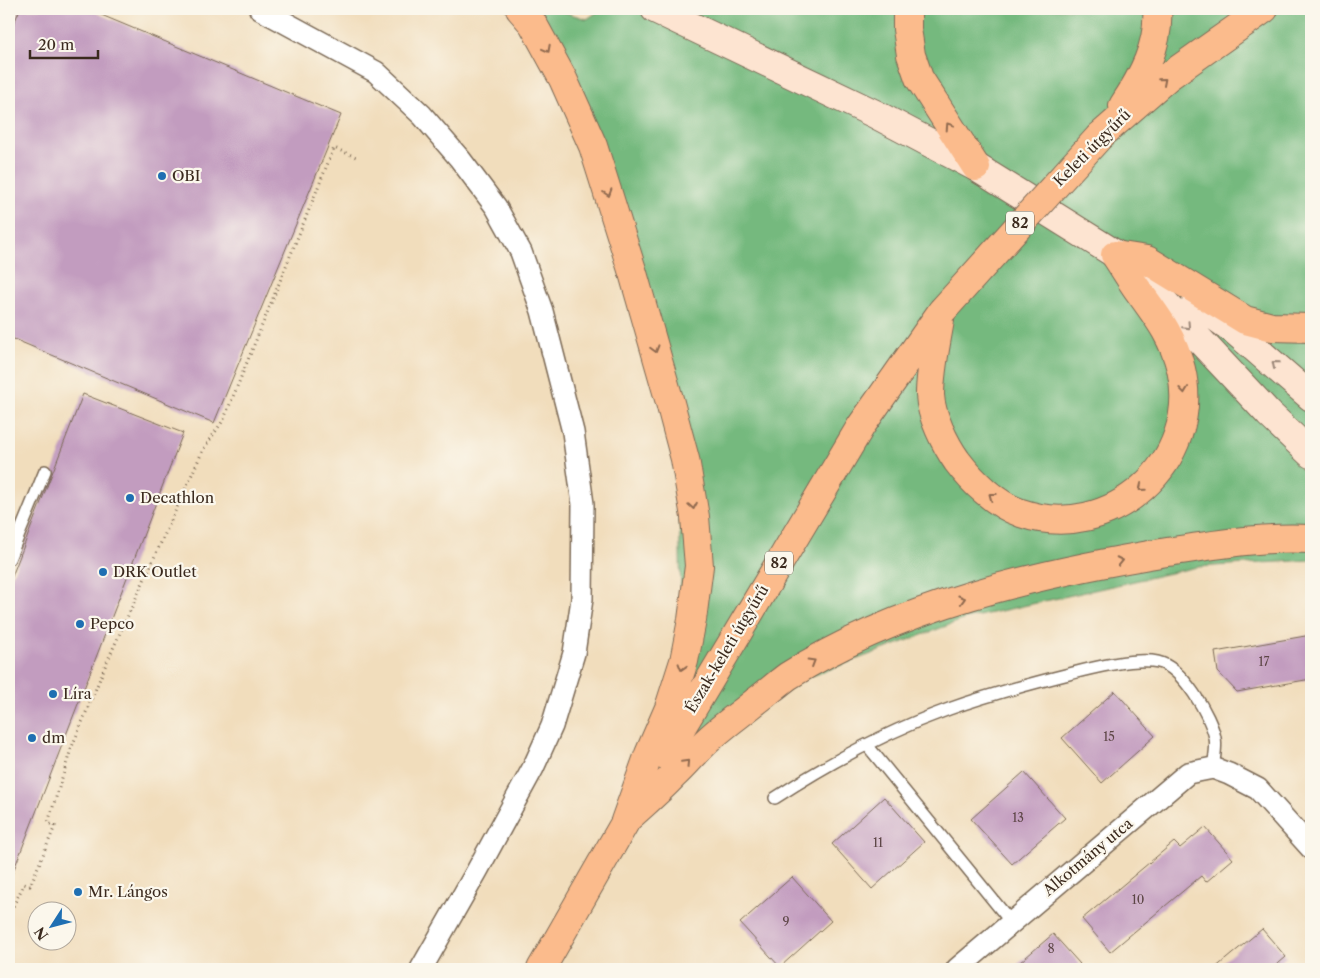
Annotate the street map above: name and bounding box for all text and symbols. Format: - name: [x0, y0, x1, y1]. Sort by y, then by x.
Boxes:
- scale bar: [30, 28, 98, 60]
- text: 20 m: [38, 35, 74, 54]
- one-way arrow: [541, 44, 551, 53]
- one-way arrow: [1158, 78, 1167, 87]
- street label: Keleti útgyűrű: [1049, 105, 1134, 190]
- one-way arrow: [946, 123, 955, 132]
- place label: OBI: [172, 166, 200, 185]
- marker: OBI: [156, 170, 168, 182]
- one-way arrow: [602, 188, 612, 197]
- road number: 82: [1006, 212, 1034, 234]
- one-way arrow: [1181, 321, 1190, 330]
- one-way arrow: [649, 344, 659, 352]
- one-way arrow: [1271, 361, 1280, 370]
- one-way arrow: [1178, 386, 1189, 394]
- one-way arrow: [1138, 483, 1147, 492]
- place label: Decathlon: [140, 488, 215, 507]
- marker: Decathlon: [124, 492, 136, 504]
- one-way arrow: [988, 493, 998, 502]
- one-way arrow: [688, 502, 698, 511]
- road number: 82: [765, 552, 793, 574]
- one-way arrow: [1115, 556, 1124, 567]
- place label: DRK Outlet: [113, 562, 197, 581]
- marker: DRK Outlet: [97, 566, 109, 578]
- street label: Észak-keleti útgyűrű: [681, 581, 772, 716]
- one-way arrow: [957, 595, 966, 605]
- place label: Pepco: [90, 614, 134, 633]
- marker: Pepco: [74, 618, 86, 630]
- house number: 17: [1259, 654, 1270, 669]
- one-way arrow: [807, 658, 816, 668]
- one-way arrow: [678, 662, 688, 671]
- place label: Líra: [63, 684, 92, 703]
- marker: Líra: [47, 688, 59, 700]
- place label: dm: [42, 728, 65, 747]
- house number: 15: [1103, 729, 1115, 744]
- marker: dm: [26, 732, 38, 744]
- one-way arrow: [680, 760, 689, 769]
- house number: 13: [1012, 810, 1024, 825]
- street label: Alkotmány utca: [1038, 814, 1136, 900]
- house number: 11: [873, 835, 883, 850]
- place label: Mr. Lángos: [88, 882, 168, 901]
- marker: Mr. Lángos: [72, 886, 84, 898]
- house number: 10: [1132, 892, 1144, 907]
- north arrow: [28, 900, 78, 950]
- house number: 9: [782, 914, 790, 929]
- text: N: [31, 923, 52, 944]
- house number: 8: [1047, 941, 1055, 956]

